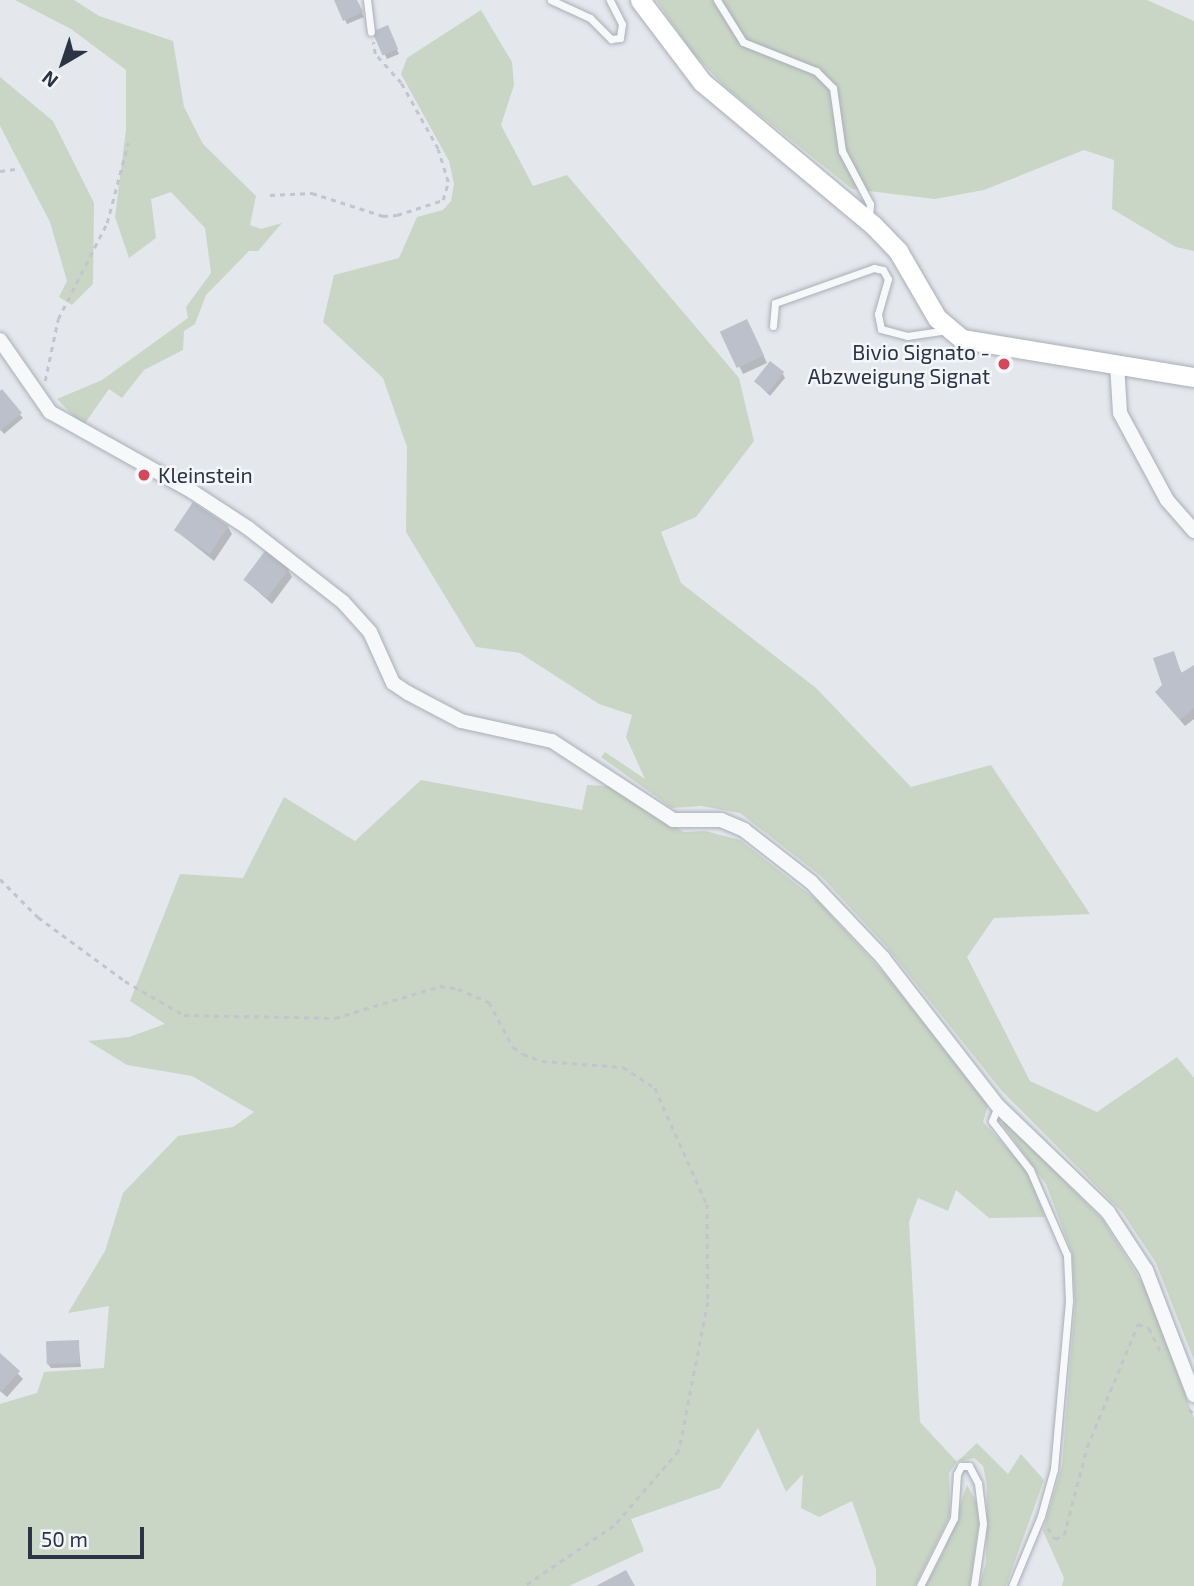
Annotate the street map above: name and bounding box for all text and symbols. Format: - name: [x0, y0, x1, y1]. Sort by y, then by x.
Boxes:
- north arrow: [28, 28, 98, 98]
- text: N: [37, 66, 62, 93]
- place label: Bivio Signato - Abzweigung Signat: [808, 339, 990, 389]
- marker: Bivio Signato - Abzweigung Signat: [996, 356, 1012, 372]
- place label: Kleinstein: [158, 462, 253, 488]
- marker: Kleinstein: [136, 467, 152, 483]
- scale bar: [32, 1512, 147, 1556]
- text: 50 m: [41, 1526, 88, 1551]

